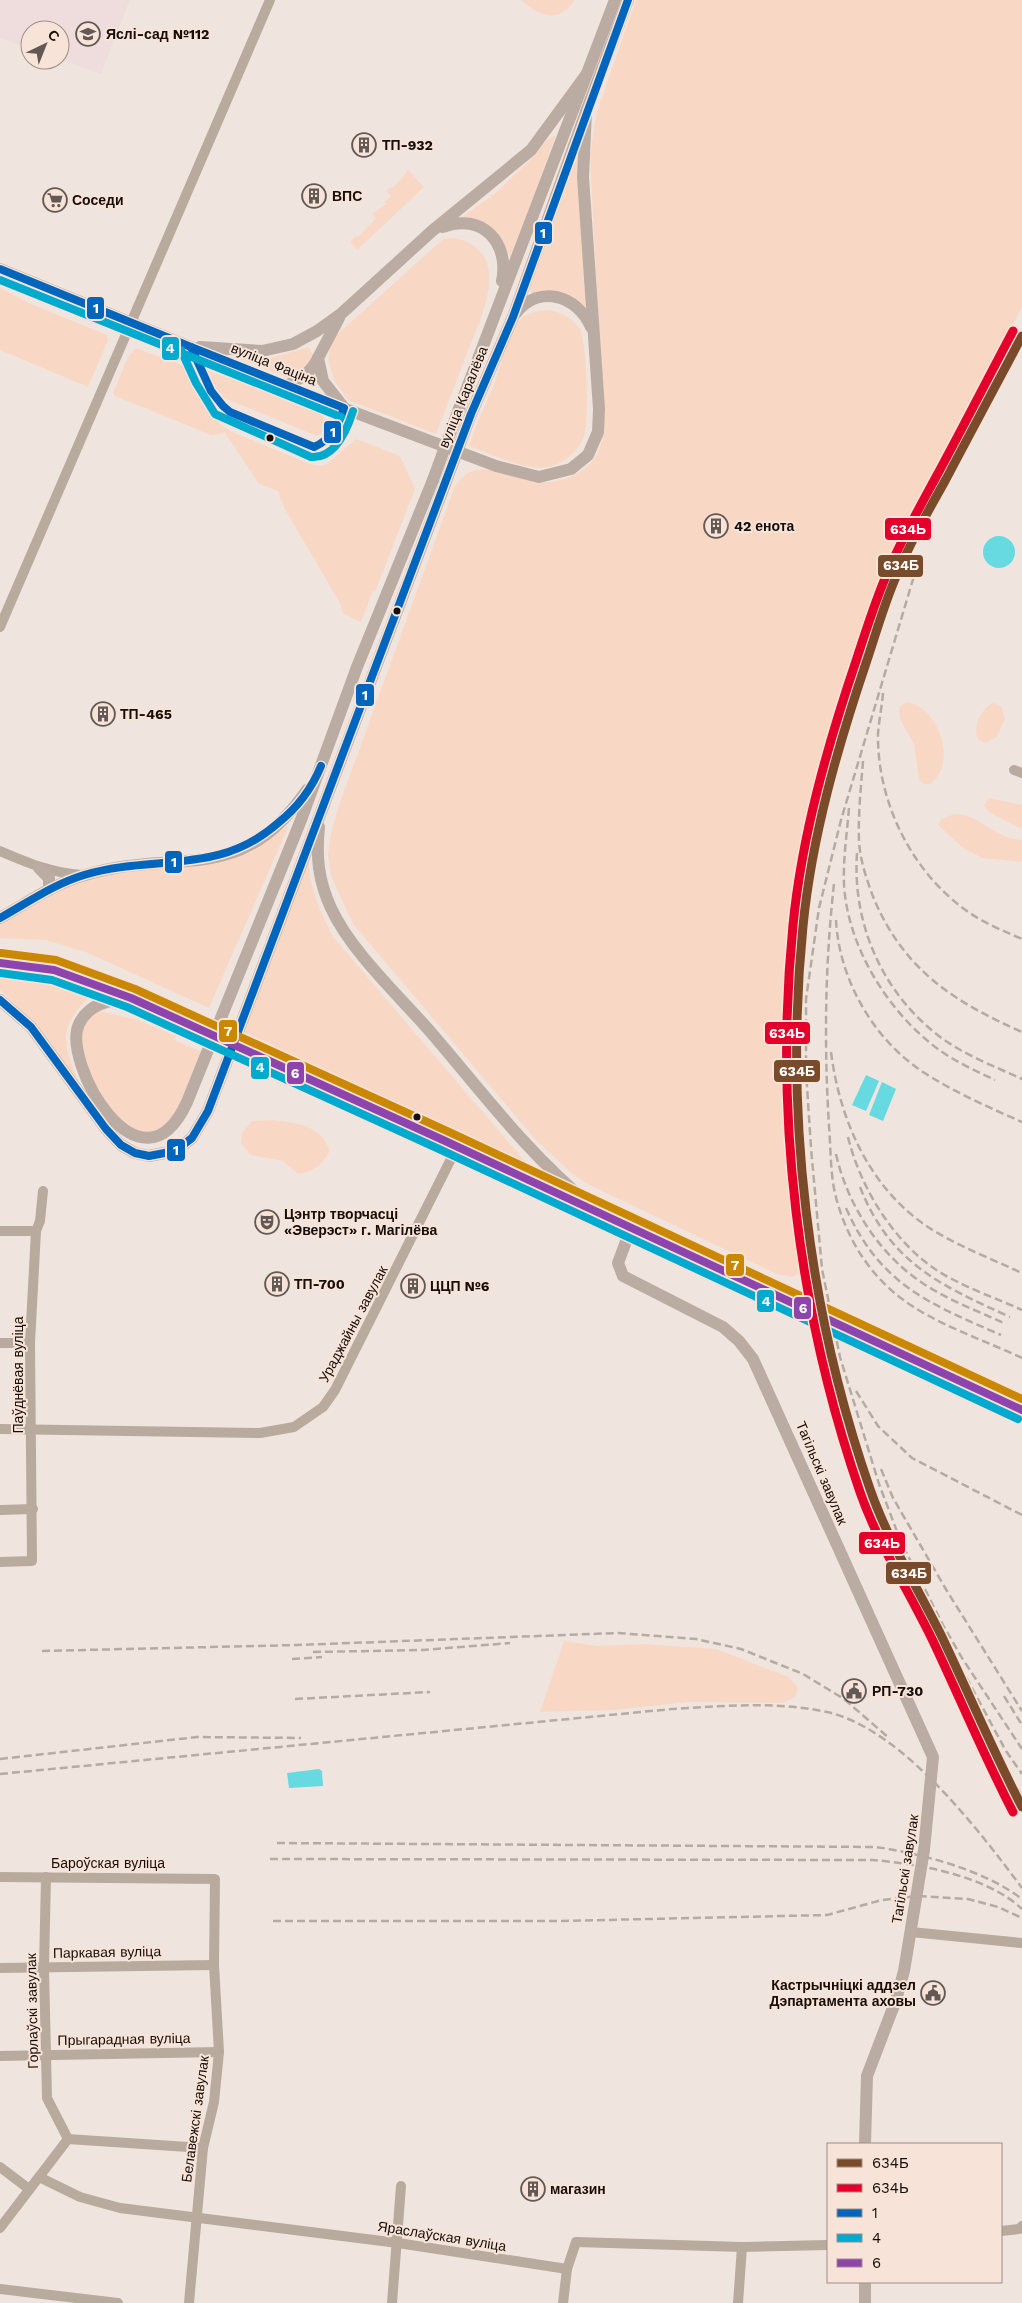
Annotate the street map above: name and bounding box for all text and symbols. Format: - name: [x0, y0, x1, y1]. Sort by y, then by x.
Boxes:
- north arrow: [20, 20, 70, 70]
- school or university icon: Яслі-сад №112: [75, 21, 101, 47]
- text: С: [45, 26, 63, 45]
- place label: Яслі-сад №112: [106, 26, 209, 42]
- building icon: ТП-932: [351, 132, 377, 158]
- place label: ТП-932: [382, 137, 433, 153]
- building icon: ВПС: [301, 183, 327, 209]
- supermarket icon: Соседи: [42, 187, 68, 213]
- place label: ВПС: [332, 188, 362, 204]
- place label: Соседи: [72, 192, 124, 208]
- line badge: 1: [534, 221, 553, 245]
- text: 1: [540, 225, 546, 241]
- line badge: 1: [86, 296, 105, 320]
- text: 1: [93, 300, 99, 316]
- line badge: 4: [161, 336, 180, 361]
- text: 4: [165, 340, 175, 356]
- street label: вуліца Фаціна: [229, 340, 319, 388]
- street label: вуліца Каралёва: [435, 344, 491, 450]
- line badge: 1: [323, 420, 342, 444]
- text: 1: [330, 424, 336, 440]
- unlabelled marker: [265, 433, 275, 443]
- building icon: 42 енота: [703, 513, 729, 539]
- line badge: 634Ь: [884, 517, 932, 541]
- place label: 42 енота: [734, 518, 795, 534]
- text: 634Ь: [890, 521, 926, 537]
- line badge: 634Б: [877, 554, 924, 578]
- text: 634Б: [883, 557, 919, 573]
- unlabelled marker: [392, 606, 402, 616]
- line badge: 1: [355, 683, 375, 707]
- text: 1: [362, 687, 368, 703]
- building icon: ТП-465: [90, 701, 116, 727]
- place label: ТП-465: [120, 706, 172, 722]
- line badge: 1: [164, 850, 183, 874]
- text: 1: [171, 854, 177, 870]
- line badge: 7: [218, 1019, 238, 1043]
- line badge: 634Ь: [764, 1021, 811, 1045]
- text: 7: [224, 1023, 233, 1039]
- text: 634Ь: [769, 1025, 805, 1041]
- line badge: 4: [250, 1056, 270, 1080]
- text: 4: [255, 1059, 265, 1075]
- line badge: 634Б: [773, 1059, 821, 1083]
- line badge: 6: [286, 1061, 305, 1085]
- text: 634Б: [779, 1063, 815, 1079]
- text: 6: [291, 1065, 300, 1081]
- unlabelled marker: [412, 1112, 422, 1122]
- line badge: 1: [166, 1138, 186, 1162]
- text: 1: [173, 1142, 179, 1158]
- place label: Цэнтр творчасці «Эверэст» г. Магілёва: [284, 1206, 437, 1238]
- theatre icon: Цэнтр творчасці «Эверэст» г. Магілёва: [254, 1209, 280, 1235]
- line badge: 7: [725, 1253, 745, 1277]
- text: 7: [731, 1257, 740, 1273]
- street label: Ураджайны завулак: [316, 1262, 391, 1385]
- building icon: ТП-700: [264, 1271, 290, 1297]
- building icon: ЦЦП №6: [400, 1273, 426, 1299]
- place label: ТП-700: [294, 1276, 345, 1292]
- place label: ЦЦП №6: [430, 1278, 490, 1294]
- line badge: 4: [756, 1289, 775, 1313]
- text: 4: [761, 1293, 771, 1309]
- line badge: 6: [793, 1296, 812, 1320]
- text: 6: [799, 1300, 808, 1316]
- street label: Паўднёвая вуліца: [10, 1316, 26, 1433]
- street label: Тагільскі завулак: [793, 1419, 851, 1528]
- line badge: 634Ь: [858, 1531, 906, 1555]
- text: 634Ь: [864, 1535, 900, 1551]
- line badge: 634Б: [885, 1561, 932, 1585]
- text: 634Б: [891, 1565, 927, 1581]
- public building icon: РП-730: [841, 1678, 867, 1704]
- place label: РП-730: [872, 1683, 923, 1699]
- street label: Тагільскі завулак: [888, 1812, 922, 1925]
- street label: Бароўская вуліца: [51, 1855, 165, 1871]
- street label: Паркавая вуліца: [53, 1943, 161, 1961]
- street label: Горлаўскі завулак: [23, 1952, 41, 2069]
- place label: Кастрычніцкі аддзел Дэпартамента аховы: [769, 1977, 916, 2009]
- public building icon: Кастрычніцкі аддзел Дэпартамента аховы: [920, 1980, 946, 2006]
- street label: Прыгарадная вуліца: [57, 2030, 191, 2048]
- street label: Белавежскі завулак: [178, 2054, 212, 2183]
- legend: [827, 2143, 1002, 2283]
- text: 634Б: [872, 2154, 909, 2172]
- building icon: магазин: [520, 2176, 546, 2202]
- text: 634Ь: [872, 2179, 909, 2197]
- place label: магазин: [550, 2181, 606, 2197]
- text: 1: [872, 2204, 878, 2222]
- street label: Яраслаўская вуліца: [376, 2218, 508, 2254]
- text: 4: [872, 2229, 881, 2247]
- text: 6: [872, 2254, 881, 2272]

